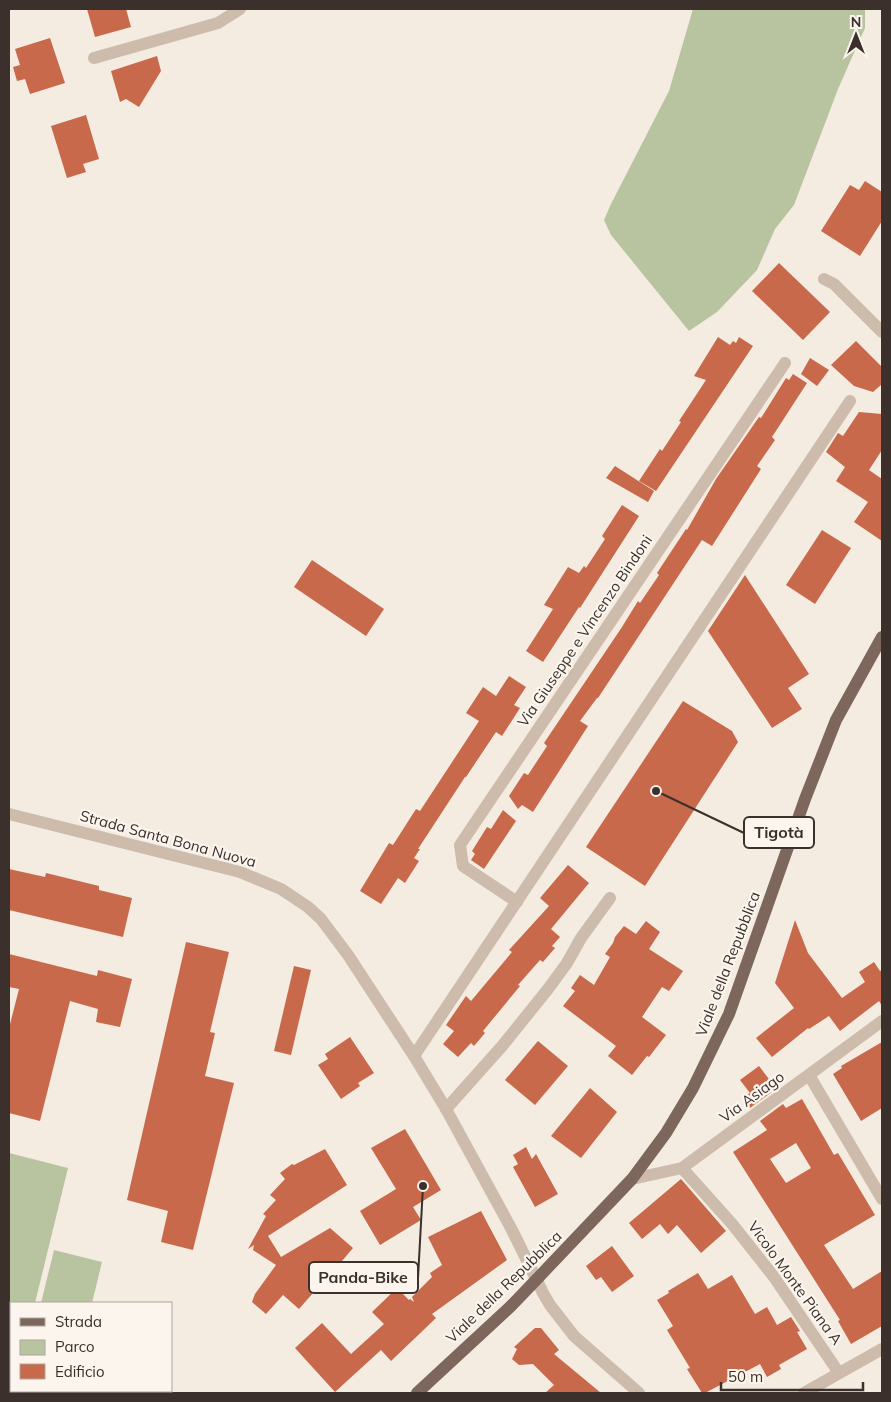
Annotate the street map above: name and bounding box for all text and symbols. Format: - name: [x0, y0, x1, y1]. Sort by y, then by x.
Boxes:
- north arrow: [831, 10, 881, 60]
- text: N: [851, 13, 861, 31]
- street label: Via Giuseppe e Vincenzo Bindoni: [513, 531, 656, 730]
- street label: Strada Santa Bona Nuova: [78, 806, 258, 871]
- callout: Tigotà: [744, 817, 814, 848]
- text: Tigotà: [754, 822, 804, 842]
- street label: Viale della Repubblica: [691, 889, 764, 1039]
- street label: Via Asiago: [716, 1067, 788, 1126]
- street label: Vicolo Monte Piana A: [744, 1217, 847, 1348]
- street label: Viale della Repubblica: [442, 1227, 565, 1347]
- callout: Panda-Bike: [309, 1262, 418, 1293]
- text: Panda-Bike: [318, 1267, 408, 1287]
- legend: [10, 1302, 172, 1392]
- text: Strada: [55, 1312, 102, 1331]
- text: Parco: [55, 1337, 95, 1356]
- scale bar: [721, 1360, 864, 1392]
- text: Edificio: [55, 1362, 105, 1381]
- text: 50 m: [728, 1367, 763, 1386]

